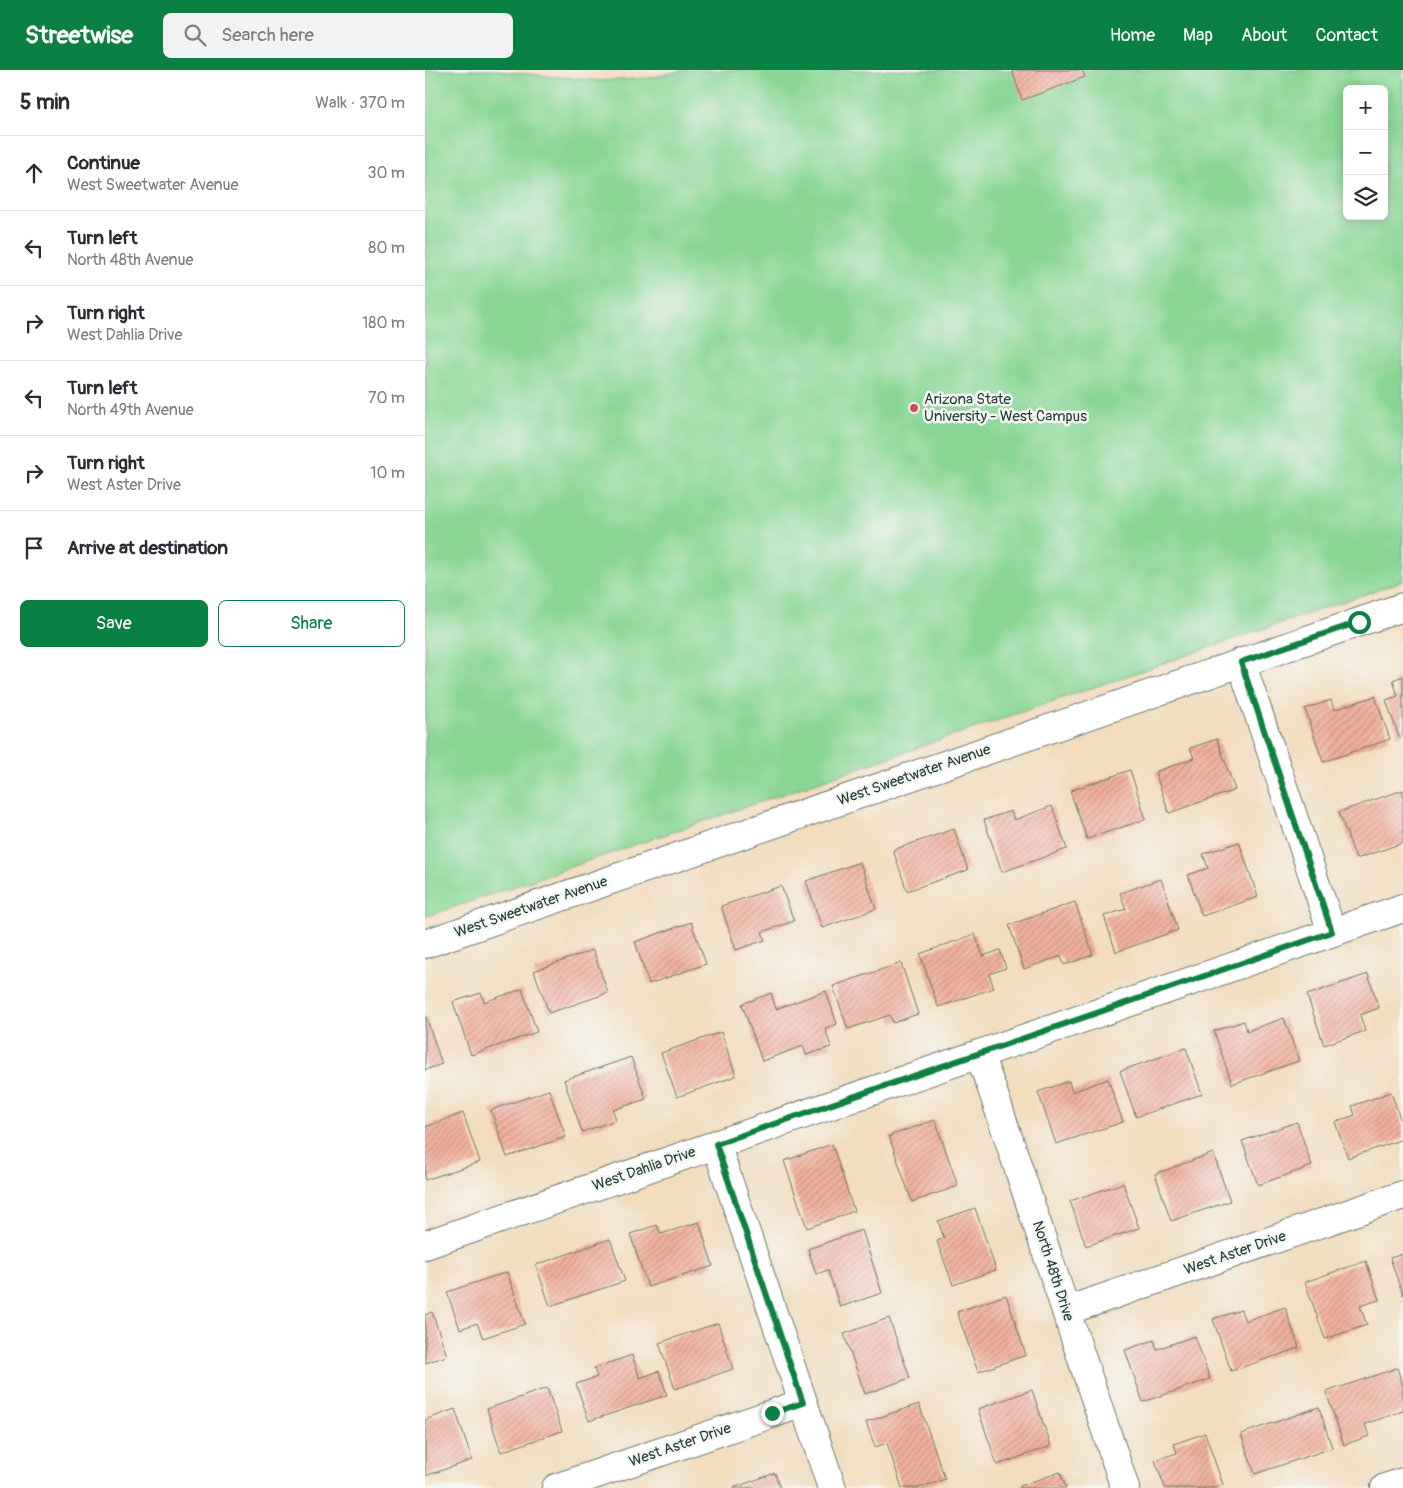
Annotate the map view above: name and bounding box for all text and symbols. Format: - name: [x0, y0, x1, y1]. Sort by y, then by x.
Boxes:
- search box: [163, 13, 513, 58]
- text: Streetwise: [25, 21, 133, 50]
- icon: search: [181, 21, 209, 49]
- text: Search here: [221, 23, 314, 47]
- text: Home: [1110, 24, 1155, 47]
- text: Map: [1183, 24, 1213, 47]
- text: About: [1241, 24, 1287, 47]
- text: Contact: [1315, 24, 1378, 47]
- map controls: [1343, 85, 1388, 220]
- button: +: [1343, 85, 1388, 130]
- text: 5 min: [20, 89, 70, 116]
- text: Walk · 370 m: [315, 93, 405, 113]
- button: −: [1343, 130, 1388, 175]
- text: Continue: [67, 151, 140, 175]
- icon: ahead: [20, 159, 48, 187]
- text: 30 m: [367, 163, 405, 183]
- text: West Sweetwater Avenue: [67, 175, 238, 195]
- button: layers: [1343, 175, 1388, 220]
- text: Turn left: [67, 226, 137, 250]
- icon: left: [20, 234, 48, 262]
- text: 80 m: [368, 238, 405, 258]
- text: North 48th Avenue: [67, 250, 194, 270]
- text: Turn right: [67, 301, 145, 325]
- icon: right: [20, 309, 48, 337]
- text: 180 m: [362, 313, 405, 333]
- text: West Dahlia Drive: [67, 325, 182, 345]
- text: Turn left: [67, 376, 137, 400]
- icon: left: [20, 384, 48, 412]
- text: 70 m: [368, 388, 405, 408]
- place label: Arizona State University - West Campus: [924, 390, 1087, 426]
- text: North 49th Avenue: [67, 400, 194, 420]
- marker: Arizona State University - West Campus: [908, 402, 920, 414]
- text: Turn right: [67, 451, 145, 475]
- icon: right: [20, 459, 48, 487]
- text: 10 m: [370, 463, 405, 483]
- text: West Aster Drive: [67, 475, 181, 495]
- icon: arrive: [20, 534, 48, 562]
- text: Arrive at destination: [67, 536, 228, 560]
- button: Save: [20, 600, 208, 647]
- button: Share: [218, 600, 405, 647]
- route start: [1348, 611, 1371, 634]
- street label: West Sweetwater Avenue: [835, 740, 994, 810]
- street label: West Sweetwater Avenue: [452, 872, 611, 942]
- street label: West Dahlia Drive: [590, 1142, 699, 1196]
- street label: North 48th Drive: [1028, 1218, 1078, 1324]
- street label: West Aster Drive: [1181, 1226, 1289, 1279]
- route end: [761, 1402, 784, 1425]
- street label: West Aster Drive: [626, 1418, 734, 1471]

